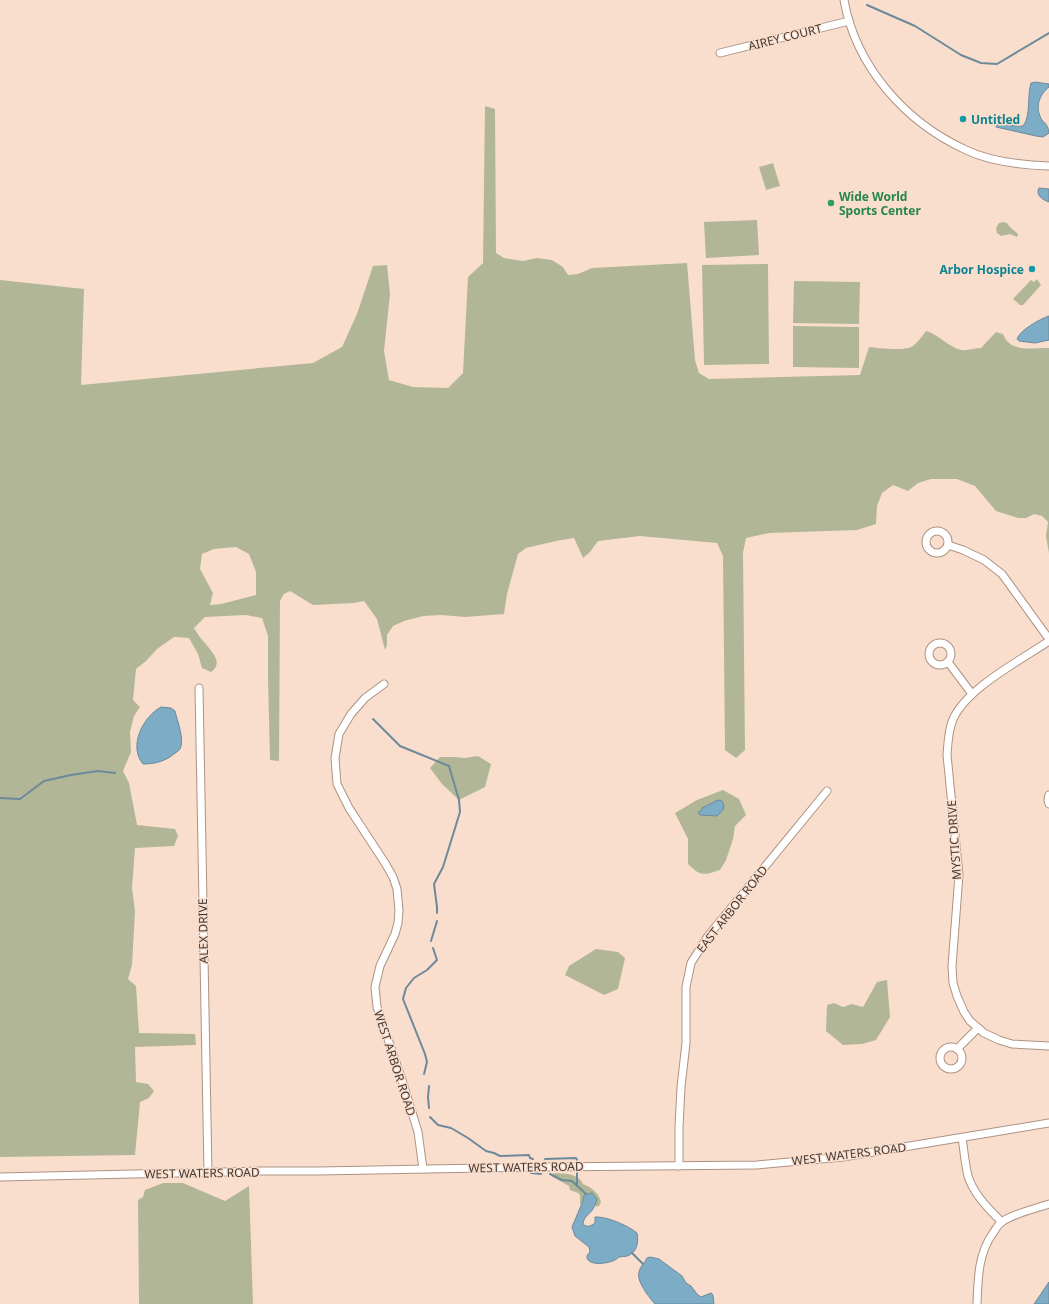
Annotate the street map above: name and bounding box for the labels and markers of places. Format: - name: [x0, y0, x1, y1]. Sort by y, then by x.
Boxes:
- place label: Untitled: [971, 111, 1020, 128]
- marker: Untitled: [958, 114, 968, 124]
- place label: Wide World Sports Center: [839, 188, 921, 219]
- marker: Wide World Sports Center: [826, 198, 836, 208]
- place label: Arbor Hospice: [940, 261, 1024, 278]
- marker: Arbor Hospice: [1027, 264, 1037, 274]

